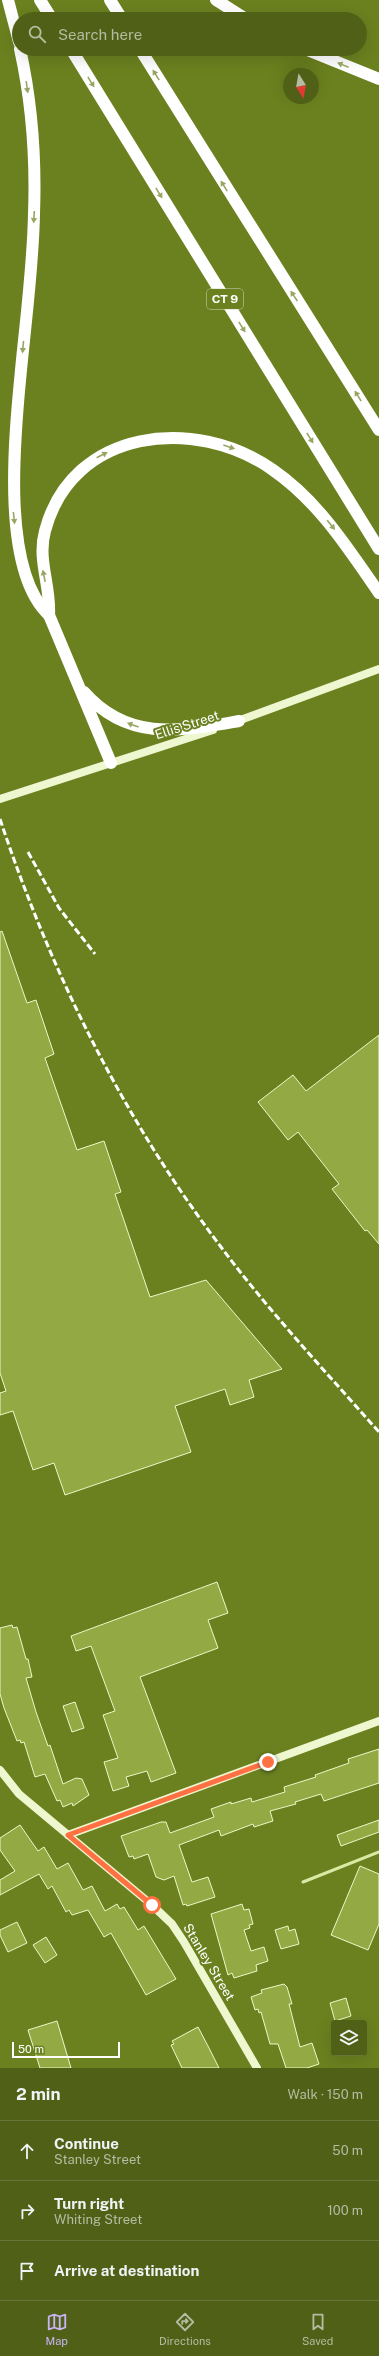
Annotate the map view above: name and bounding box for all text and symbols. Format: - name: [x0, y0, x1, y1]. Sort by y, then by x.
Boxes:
- search box: [12, 12, 367, 56]
- icon: search: [26, 23, 48, 45]
- text: Search here: [58, 26, 142, 43]
- one-way arrow: [336, 61, 348, 67]
- north arrow: [283, 68, 319, 104]
- one-way arrow: [153, 69, 160, 81]
- one-way arrow: [87, 77, 95, 87]
- one-way arrow: [24, 81, 30, 93]
- one-way arrow: [221, 180, 228, 192]
- one-way arrow: [156, 187, 163, 199]
- one-way arrow: [31, 211, 37, 224]
- road number: CT 9: [207, 289, 243, 309]
- one-way arrow: [290, 291, 298, 301]
- one-way arrow: [238, 322, 246, 332]
- one-way arrow: [20, 341, 26, 353]
- one-way arrow: [355, 390, 362, 402]
- one-way arrow: [307, 432, 314, 444]
- one-way arrow: [223, 445, 235, 451]
- one-way arrow: [96, 451, 108, 458]
- one-way arrow: [11, 512, 17, 524]
- one-way arrow: [326, 519, 335, 530]
- one-way arrow: [41, 570, 47, 582]
- street label: Ellis Street: [153, 708, 221, 742]
- one-way arrow: [127, 722, 139, 728]
- route end: [259, 1753, 277, 1771]
- route start: [143, 1896, 161, 1914]
- street label: Stanley Street: [180, 1921, 238, 2003]
- map controls: [331, 2020, 367, 2056]
- button: layers: [331, 2020, 367, 2056]
- scale bar: [12, 2040, 120, 2059]
- text: 50 m: [18, 2043, 44, 2055]
- text: 2 min: [16, 2084, 61, 2104]
- text: Walk · 150 m: [288, 2087, 363, 2102]
- text: Continue: [54, 2135, 119, 2152]
- icon: ahead: [16, 2140, 38, 2162]
- text: 50 m: [332, 2143, 363, 2158]
- text: Stanley Street: [54, 2152, 141, 2167]
- text: Turn right: [54, 2195, 124, 2212]
- icon: right: [16, 2200, 38, 2222]
- text: 100 m: [327, 2203, 363, 2218]
- text: Whiting Street: [54, 2212, 142, 2227]
- icon: arrive: [16, 2260, 38, 2282]
- text: Arrive at destination: [54, 2262, 199, 2279]
- tab: Map: [46, 2311, 68, 2347]
- tab: Directions: [159, 2311, 211, 2347]
- tab: Saved: [302, 2311, 333, 2347]

